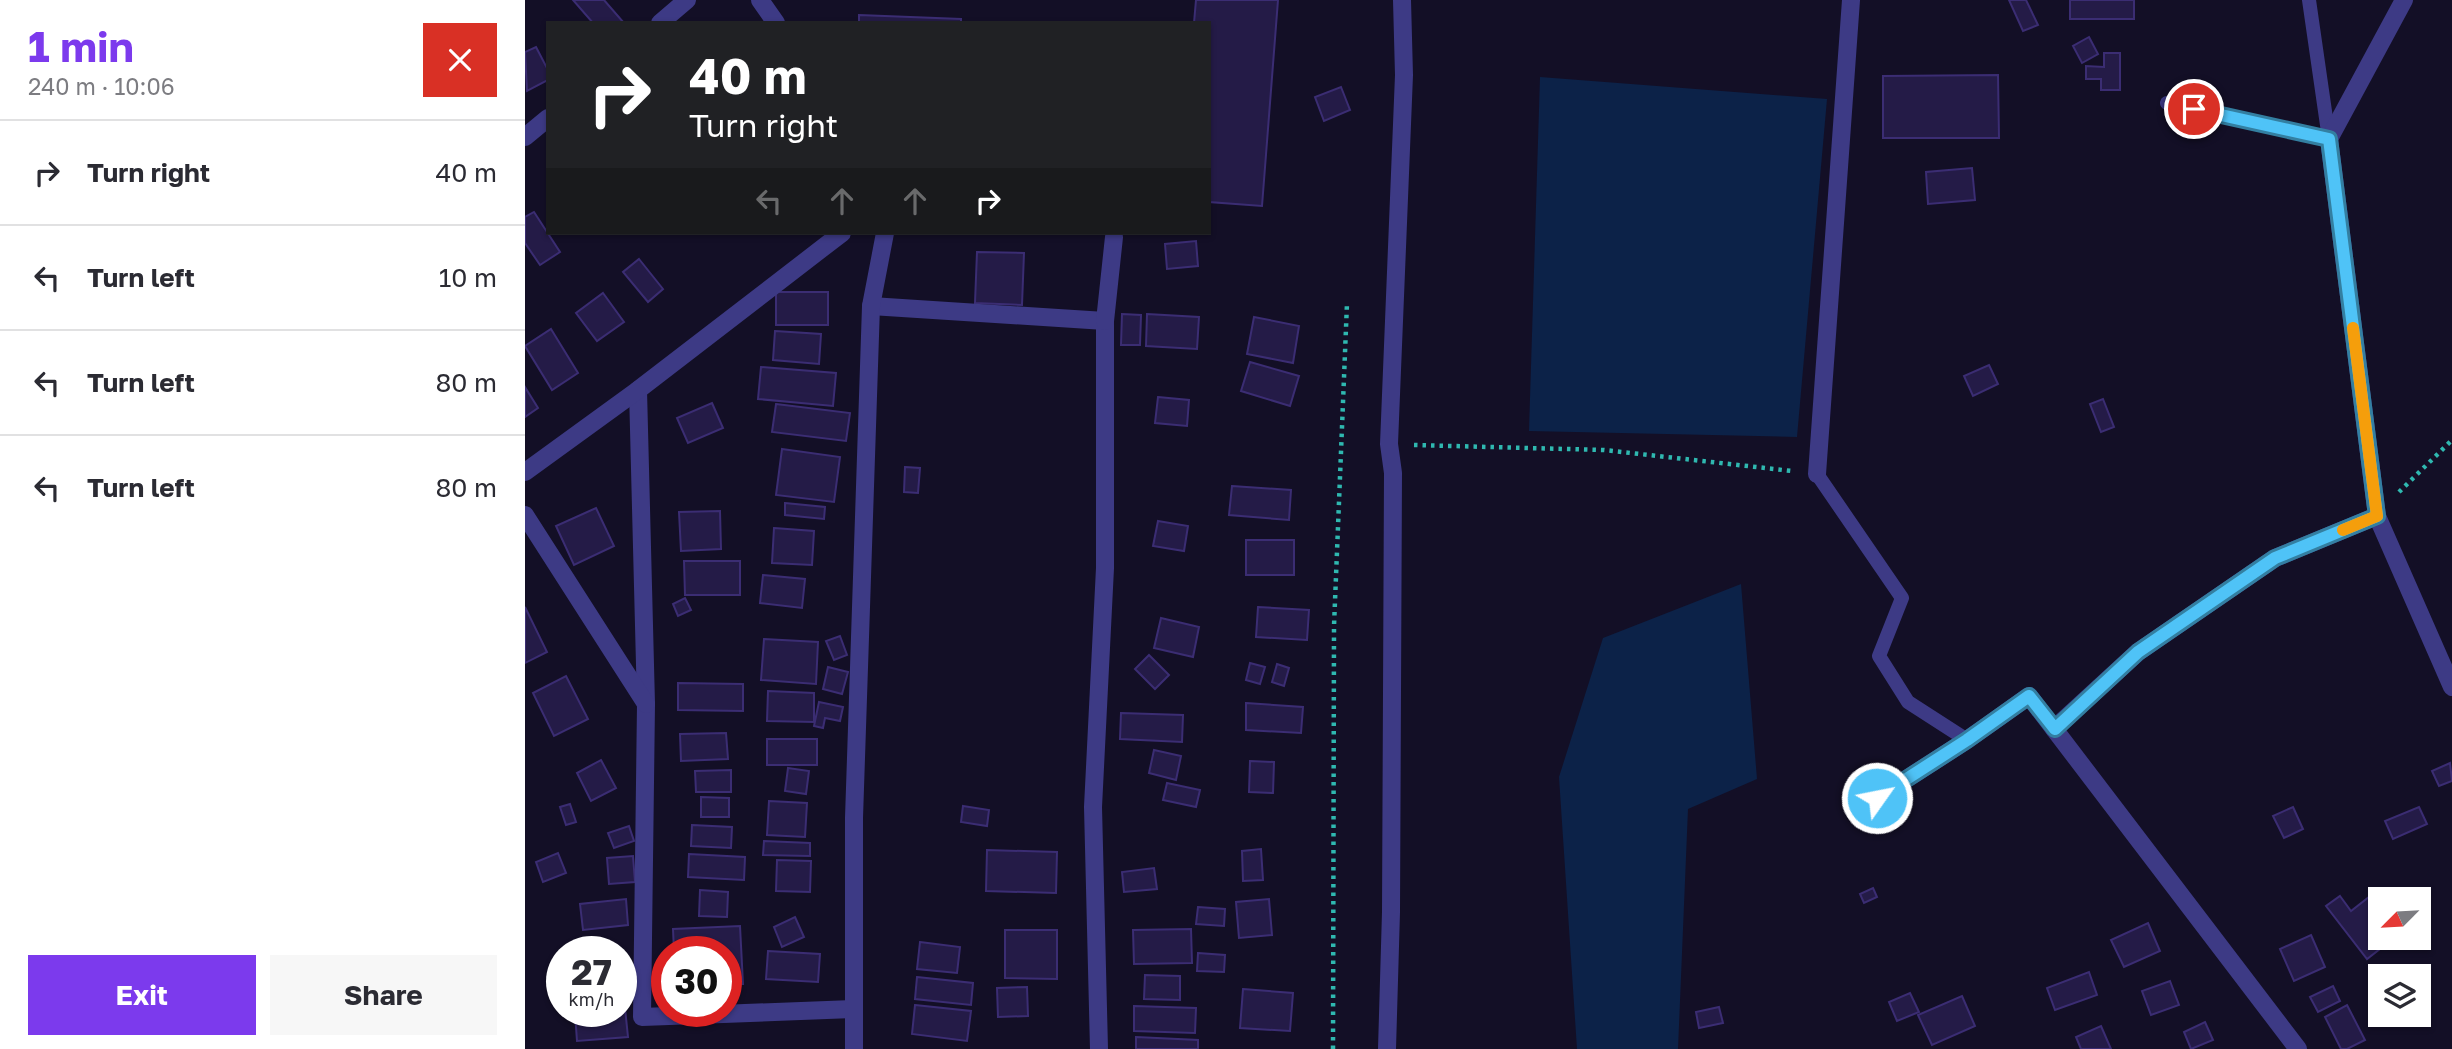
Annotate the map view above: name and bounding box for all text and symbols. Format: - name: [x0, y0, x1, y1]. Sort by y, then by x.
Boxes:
- text: 1 min: [28, 21, 134, 71]
- button: close: [423, 23, 497, 97]
- text: 40 m: [689, 46, 807, 105]
- icon: right: [574, 49, 665, 140]
- text: 240 m · 10:06: [28, 72, 175, 100]
- pin: [2164, 79, 2224, 139]
- icon: arrive: [2175, 90, 2213, 128]
- text: Turn right: [689, 106, 838, 144]
- icon: right: [28, 154, 66, 192]
- text: Turn right: [87, 157, 210, 188]
- text: 40 m: [436, 157, 497, 188]
- icon: left: [750, 182, 788, 220]
- icon: ahead: [823, 182, 861, 220]
- icon: ahead: [896, 182, 934, 220]
- icon: right: [969, 182, 1007, 220]
- icon: left: [28, 259, 66, 297]
- text: Turn left: [87, 262, 195, 293]
- text: 10 m: [439, 262, 497, 293]
- icon: left: [28, 364, 66, 402]
- text: Turn left: [87, 367, 195, 398]
- text: 80 m: [436, 367, 497, 398]
- icon: left: [28, 469, 66, 507]
- text: Turn left: [87, 472, 195, 503]
- text: 80 m: [436, 472, 497, 503]
- position arrow: [1840, 761, 1914, 835]
- north arrow: [2368, 887, 2431, 950]
- map controls: [2368, 887, 2431, 1027]
- speed limit sign: 30: [651, 936, 742, 1027]
- text: 27: [571, 951, 612, 993]
- button: Exit: [28, 955, 256, 1035]
- button: Share: [270, 955, 497, 1035]
- button: layers: [2368, 964, 2431, 1027]
- text: km/h: [569, 988, 614, 1010]

